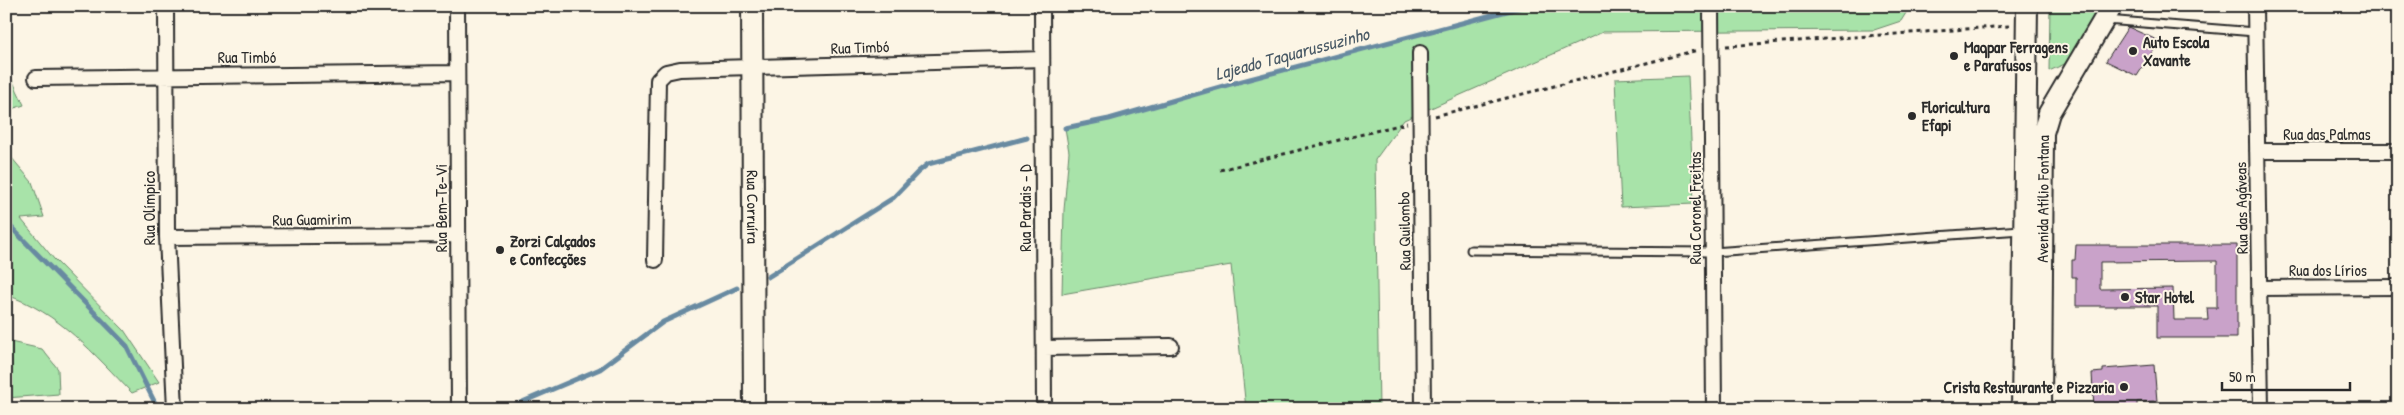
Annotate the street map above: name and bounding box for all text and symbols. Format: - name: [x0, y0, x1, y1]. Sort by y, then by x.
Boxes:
- water label: Lajeado Taquarussuzinho: [1212, 20, 1373, 86]
- place label: Auto Escola Xavante: [2143, 31, 2210, 71]
- street label: Rua Timbó: [830, 35, 890, 59]
- place label: Maqpar Ferragens e Parafusos: [1964, 36, 2069, 76]
- marker: Auto Escola Xavante: [2127, 45, 2139, 57]
- street label: Rua Timbó: [218, 46, 277, 68]
- marker: Maqpar Ferragens e Parafusos: [1948, 50, 1960, 62]
- place label: Floricultura Efapi: [1921, 96, 1990, 137]
- marker: Floricultura Efapi: [1906, 110, 1918, 122]
- street label: Rua das Palmas: [2283, 123, 2371, 145]
- street label: Avenida Atílio Fontana: [2031, 135, 2054, 263]
- street label: Rua Coronel Freitas: [1684, 151, 1706, 265]
- street label: Rua das Agáveas: [2229, 162, 2253, 254]
- street label: Rua Bem-Te-Vi: [430, 164, 452, 252]
- street label: Rua Pardais - D: [1014, 164, 1036, 252]
- street label: Rua Olímpico: [138, 170, 160, 245]
- street label: Rua Corruíra: [742, 170, 764, 244]
- street label: Rua Quilombo: [1392, 191, 1416, 271]
- street label: Rua Guamirim: [272, 207, 352, 231]
- place label: Zorzi Calçados e Confecções: [510, 230, 596, 270]
- marker: Zorzi Calçados e Confecções: [494, 244, 506, 256]
- street label: Rua dos Lírios: [2289, 259, 2367, 281]
- place label: Star Hotel: [2135, 286, 2195, 308]
- marker: Star Hotel: [2119, 291, 2131, 303]
- scale bar: [2222, 360, 2349, 392]
- text: 50 m: [2229, 366, 2256, 387]
- place label: Crista Restaurante e Pizzaria: [1943, 376, 2115, 398]
- marker: Crista Restaurante e Pizzaria: [2118, 381, 2130, 393]

